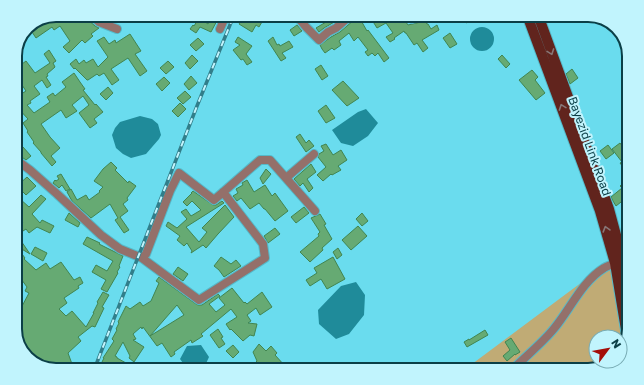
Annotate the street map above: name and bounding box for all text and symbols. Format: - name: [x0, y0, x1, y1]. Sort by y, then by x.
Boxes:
- one-way arrow: [546, 48, 555, 55]
- street label: Bayezid Link Road: [565, 94, 615, 198]
- one-way arrow: [558, 104, 566, 111]
- one-way arrow: [602, 226, 610, 233]
- north arrow: [588, 329, 628, 369]
- text: N: [609, 336, 625, 350]

